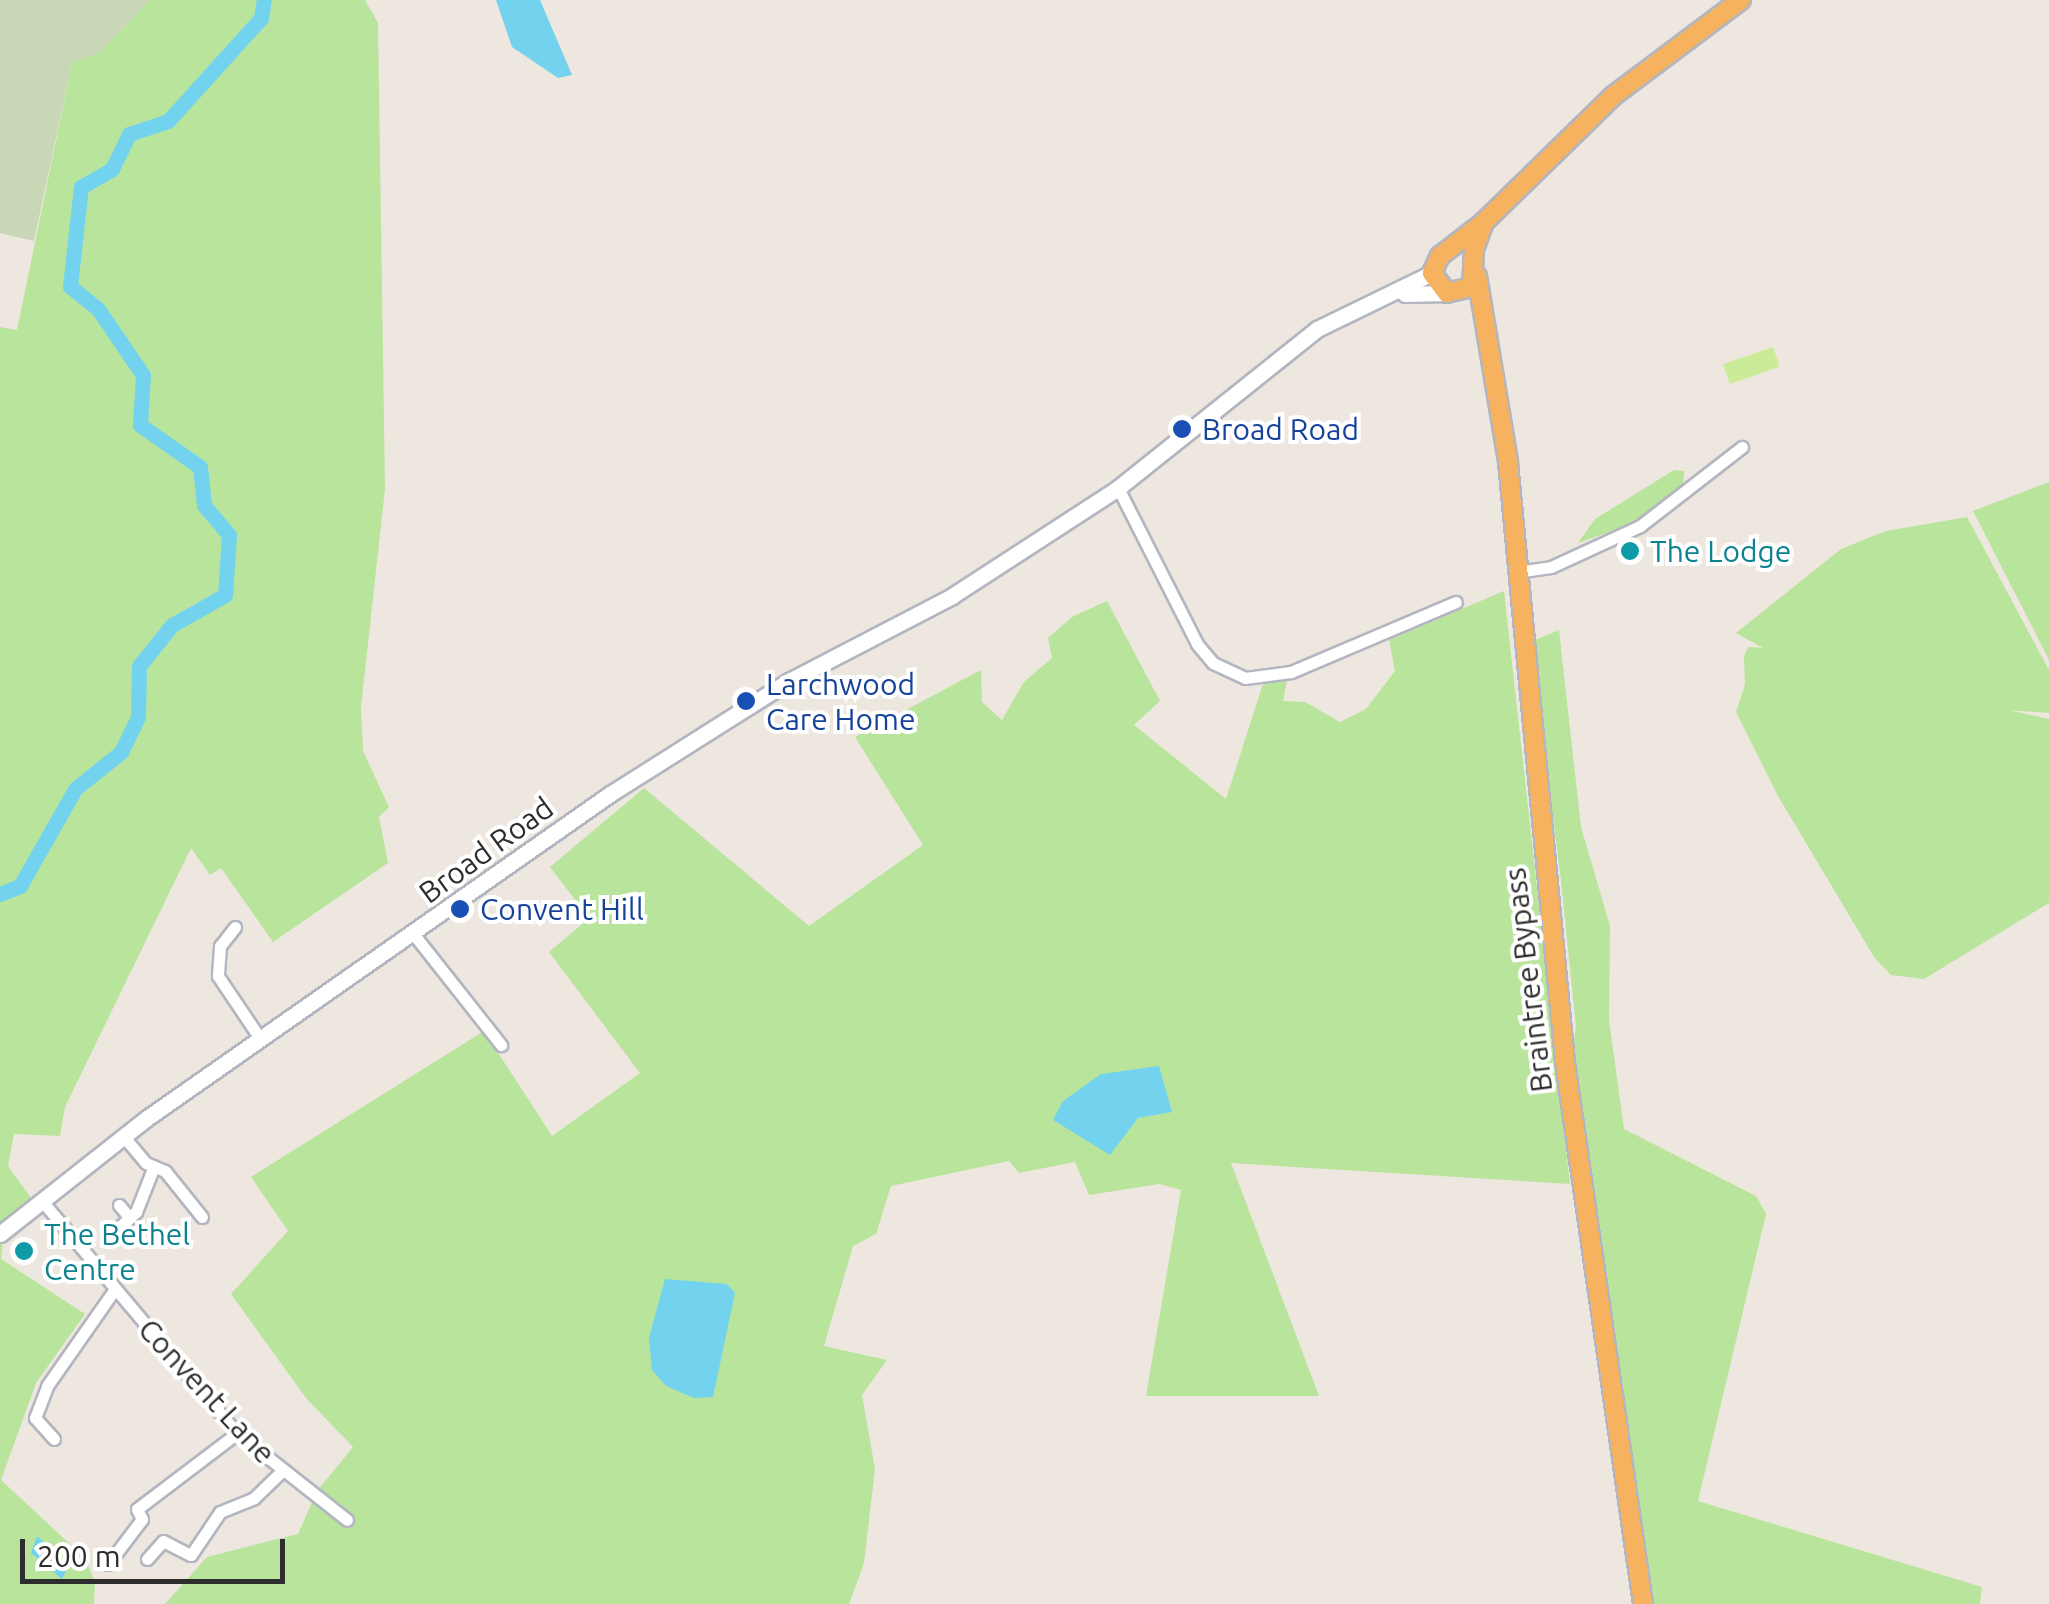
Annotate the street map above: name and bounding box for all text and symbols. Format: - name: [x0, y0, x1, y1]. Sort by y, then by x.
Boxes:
- place label: Broad Road: [1202, 411, 1359, 447]
- marker: Broad Road: [1171, 418, 1193, 440]
- place label: The Lodge: [1650, 533, 1791, 569]
- marker: The Lodge: [1619, 540, 1641, 562]
- place label: Larchwood Care Home: [766, 666, 916, 736]
- marker: Larchwood Care Home: [735, 690, 757, 712]
- street label: Broad Road: [412, 789, 560, 911]
- street label: Braintree Bypass: [1496, 866, 1560, 1094]
- place label: Convent Hill: [480, 891, 644, 927]
- marker: Convent Hill: [449, 898, 471, 920]
- place label: The Bethel Centre: [44, 1216, 190, 1286]
- marker: The Bethel Centre: [13, 1240, 35, 1262]
- street label: Convent Lane: [131, 1311, 283, 1471]
- scale bar: [25, 1519, 290, 1581]
- text: 200 m: [37, 1539, 121, 1573]

